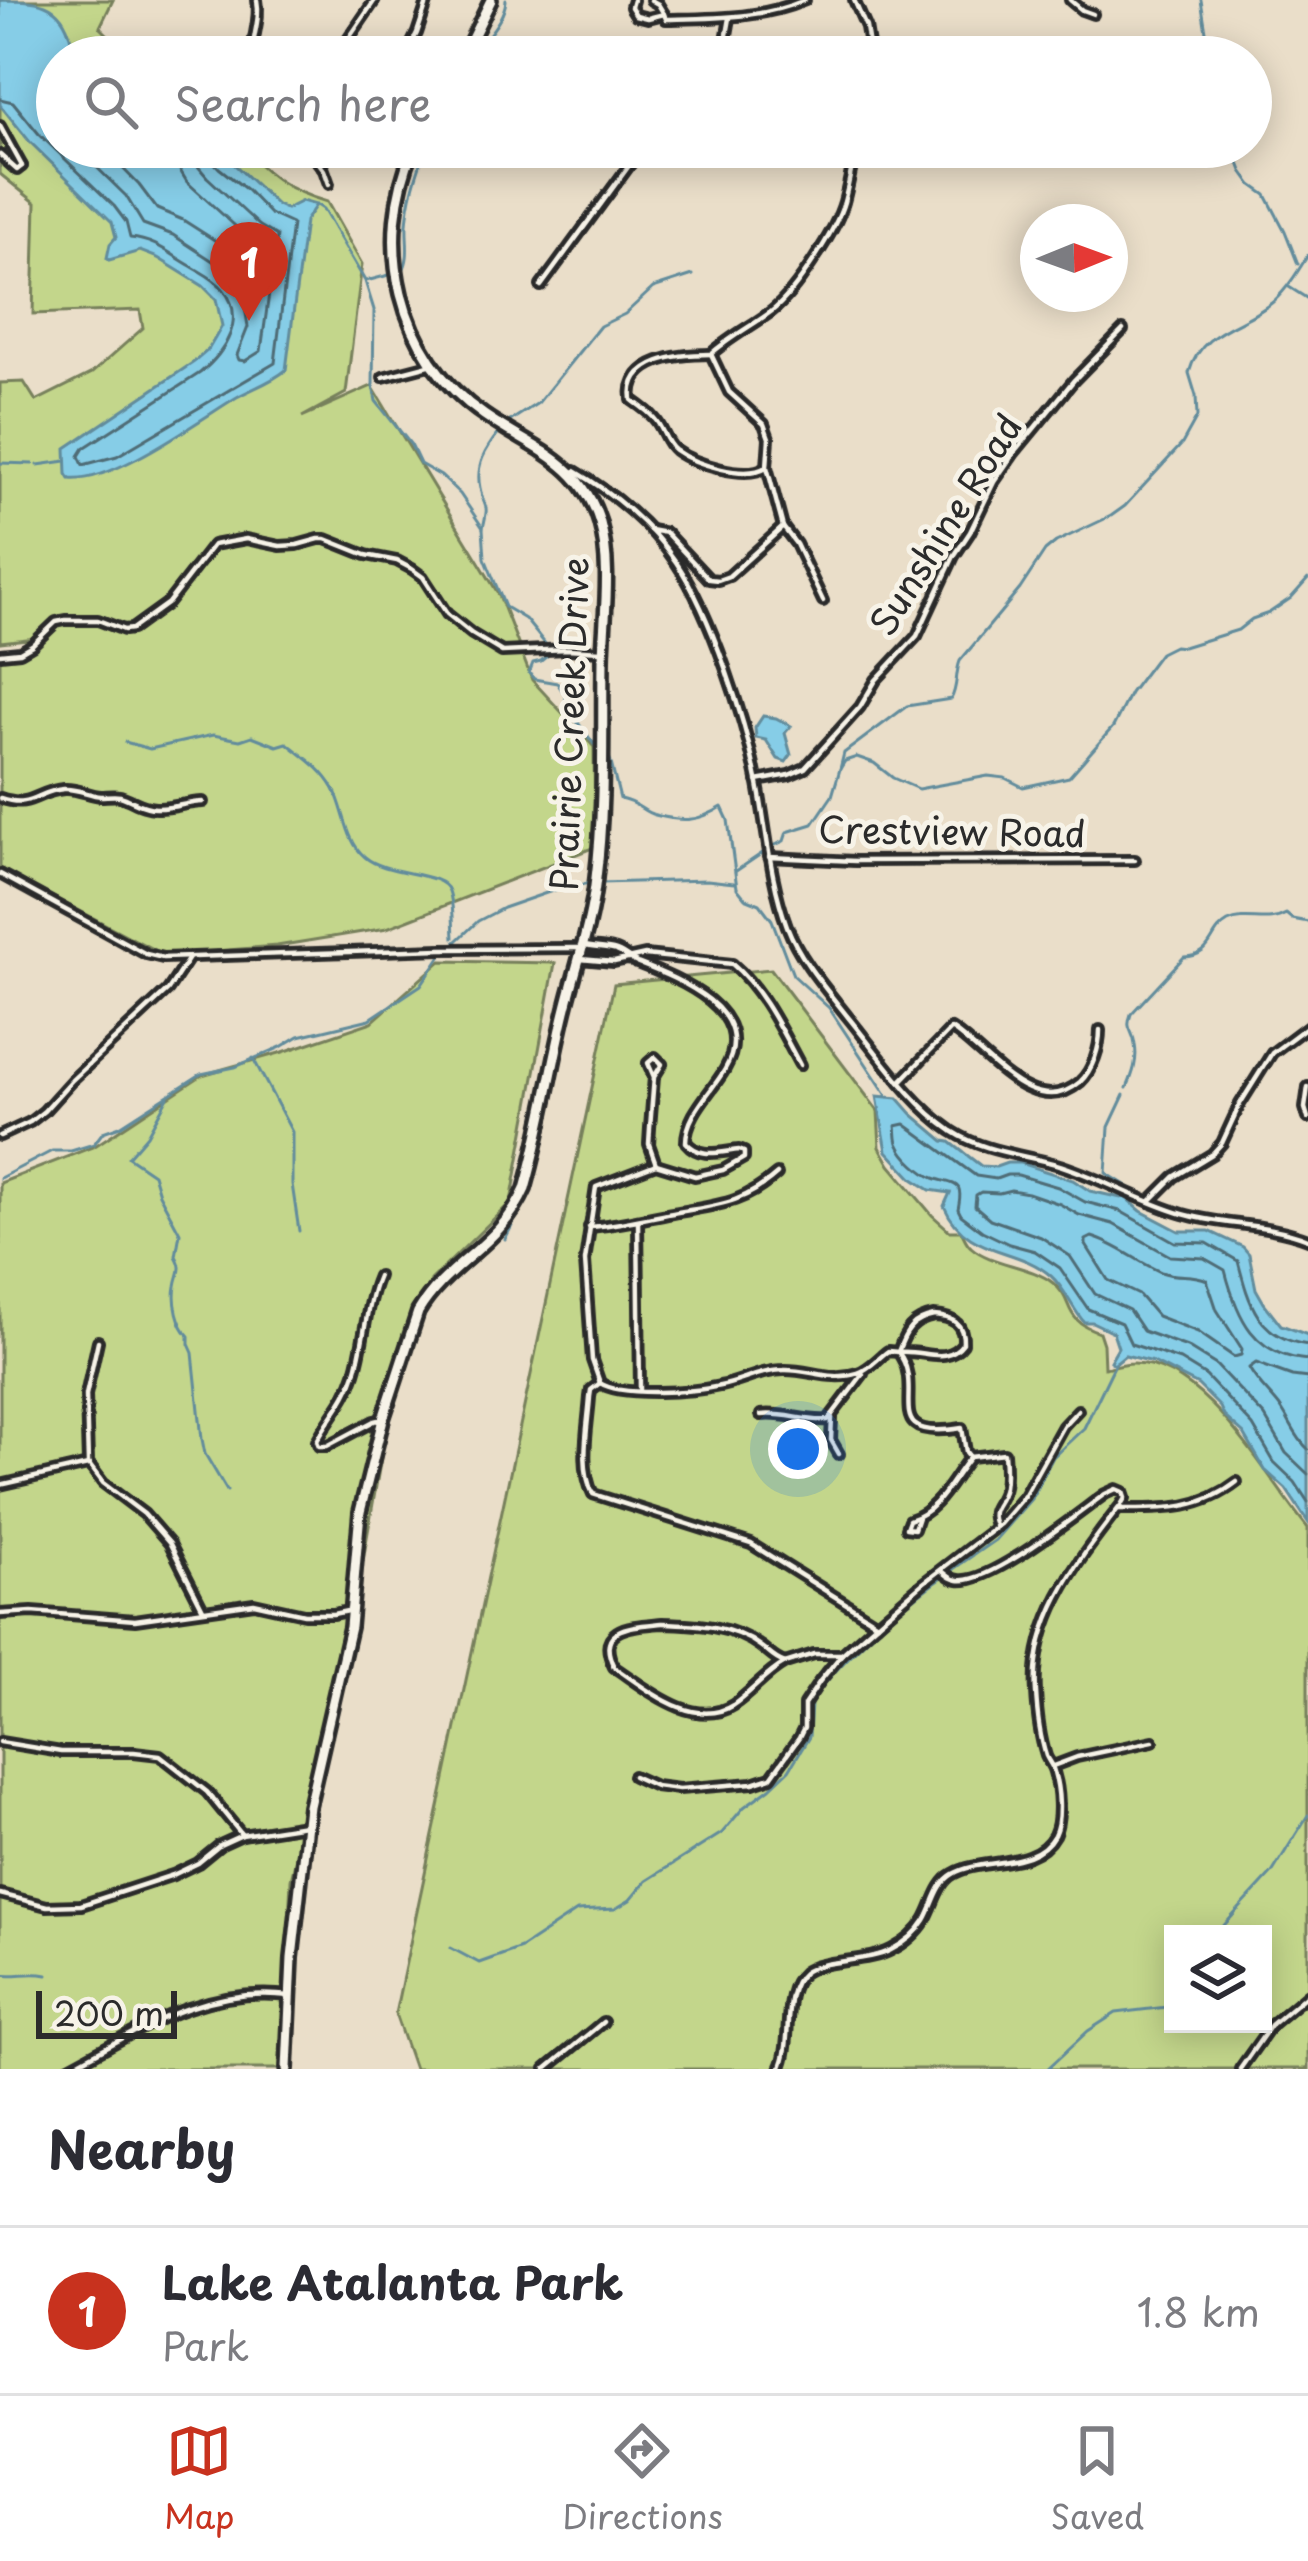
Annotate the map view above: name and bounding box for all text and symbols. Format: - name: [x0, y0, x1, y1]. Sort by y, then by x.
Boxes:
- search box: [36, 36, 1272, 168]
- text: Search here: [174, 68, 431, 136]
- icon: search: [78, 69, 144, 135]
- north arrow: [1020, 204, 1128, 312]
- pin: 1: [210, 222, 288, 321]
- street label: Sunshine Road: [855, 403, 1034, 645]
- street label: Prairie Creek Drive: [535, 556, 601, 892]
- street label: Crestview Road: [818, 801, 1086, 859]
- your location: [768, 1419, 828, 1479]
- map controls: [1164, 1925, 1272, 2033]
- button: layers: [1164, 1925, 1272, 2033]
- scale bar: [36, 1985, 177, 2038]
- text: 200 m: [54, 1987, 164, 2037]
- text: Nearby: [48, 2109, 235, 2186]
- text: Lake Atalanta Park: [162, 2247, 623, 2315]
- text: 1: [78, 2281, 96, 2340]
- text: 1.8 km: [1137, 2281, 1260, 2340]
- text: Park: [162, 2315, 249, 2374]
- tab: Map: [164, 2418, 234, 2540]
- tab: Directions: [562, 2418, 723, 2540]
- tab: Saved: [1050, 2418, 1144, 2540]

